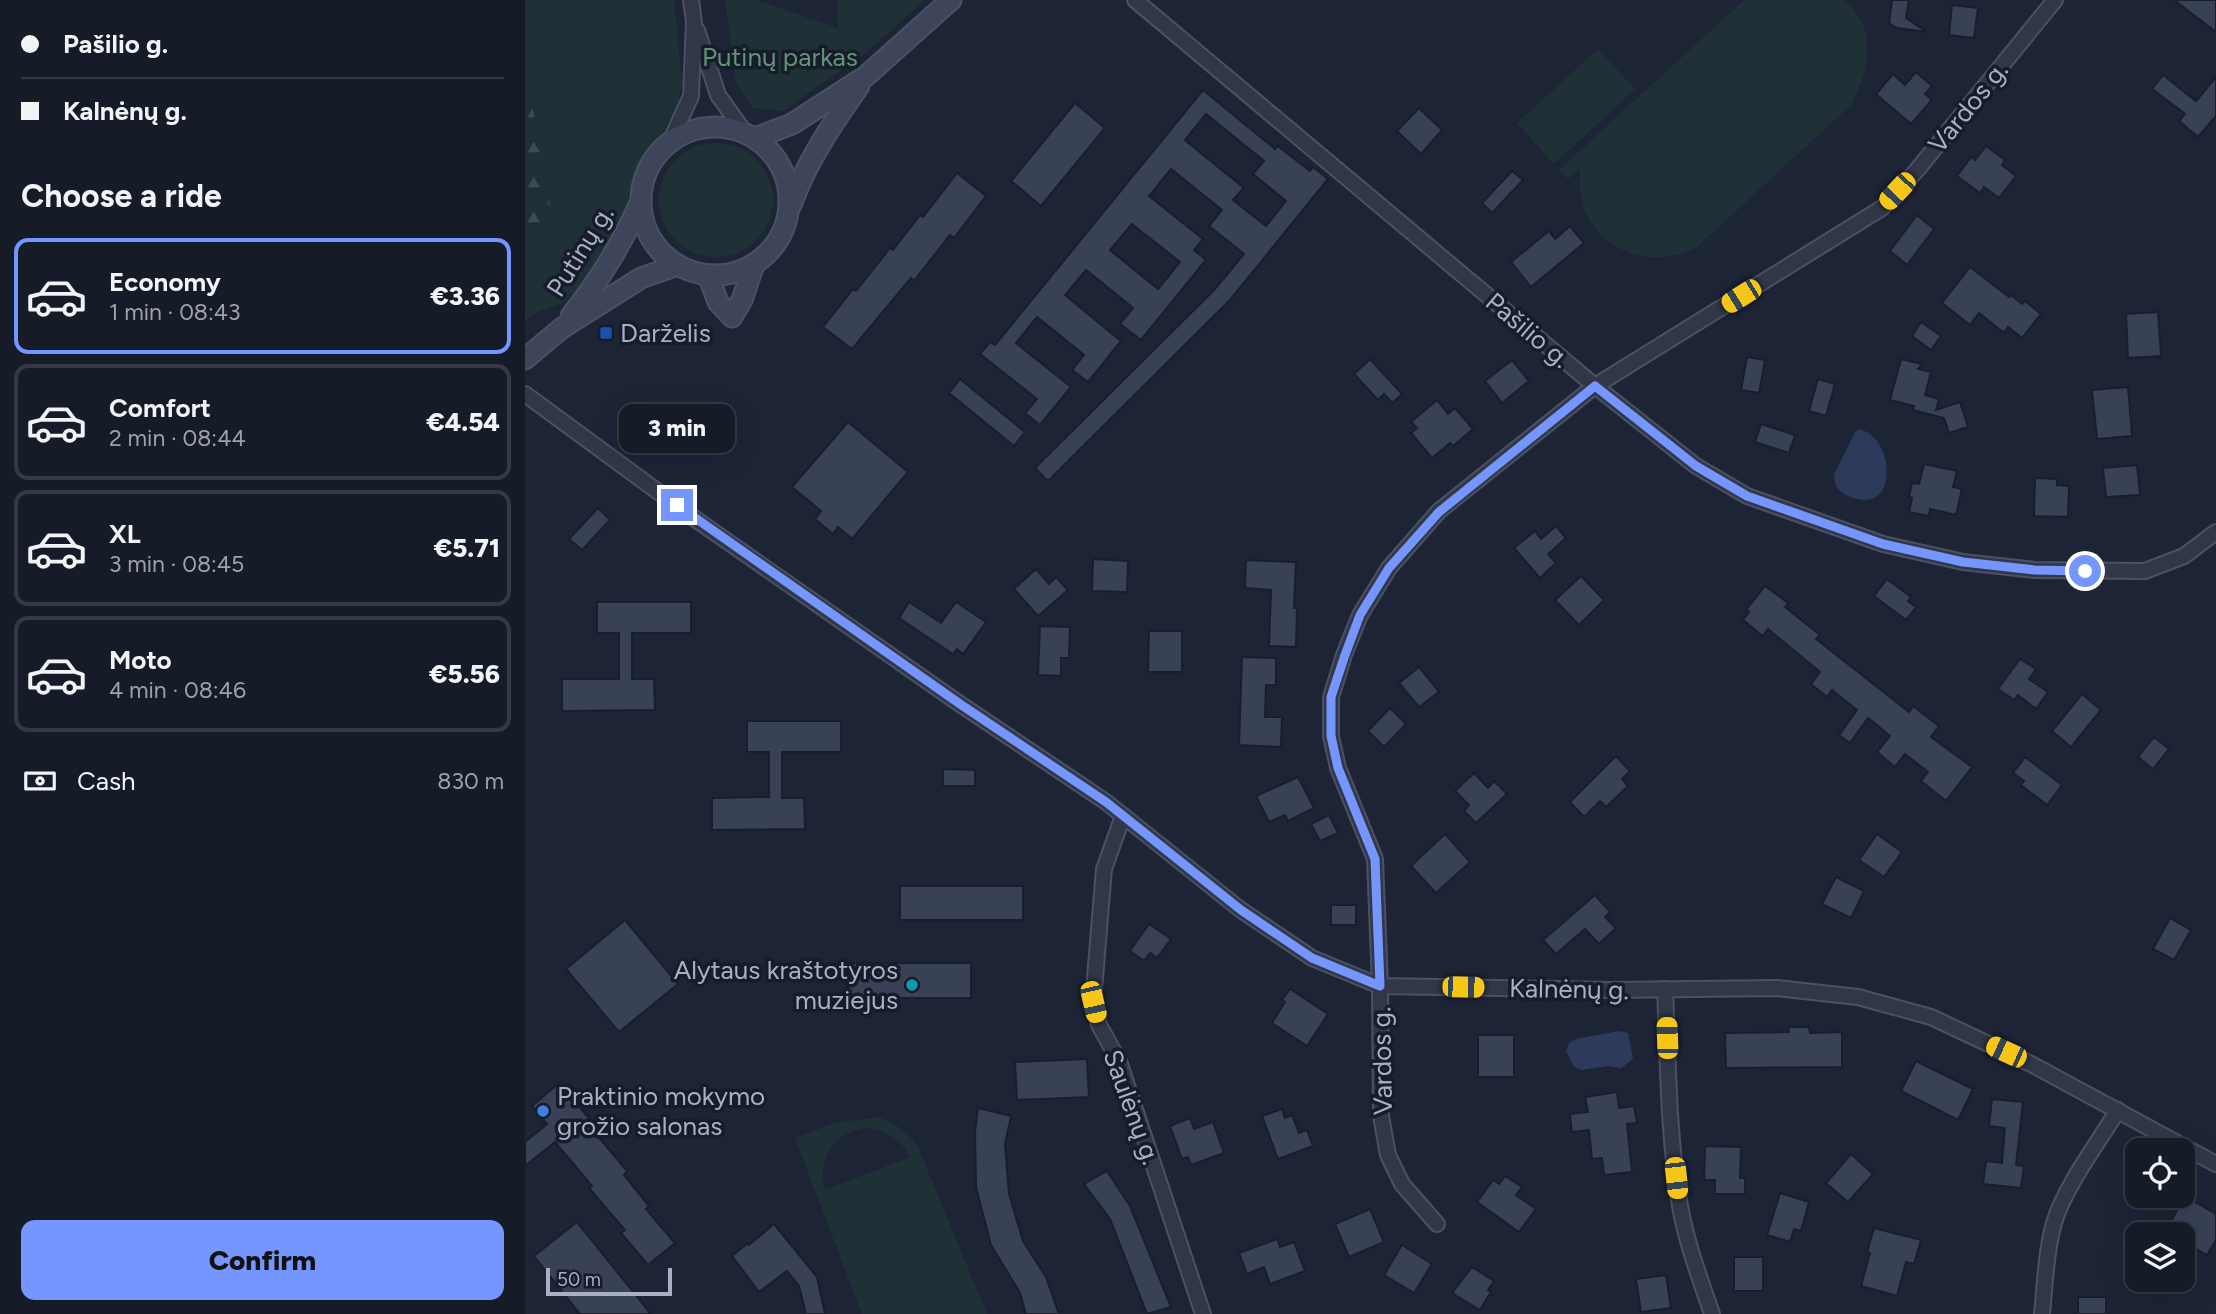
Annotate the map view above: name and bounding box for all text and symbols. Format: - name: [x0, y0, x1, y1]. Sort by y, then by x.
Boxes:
- text: Pašilio g.: [63, 28, 168, 60]
- park label: Putinų parkas: [702, 41, 858, 73]
- street label: Vardos g.: [1921, 55, 2015, 159]
- text: Kalnėnų g.: [63, 95, 187, 127]
- car: [1875, 168, 1920, 214]
- text: Choose a ride: [21, 177, 222, 215]
- street label: Putinų g.: [540, 200, 620, 302]
- icon: car: [25, 265, 88, 328]
- text: Economy: [109, 266, 221, 298]
- car: [1718, 276, 1765, 316]
- text: €3.36: [430, 280, 500, 312]
- street label: Pašilio g.: [1479, 286, 1577, 374]
- text: 1 min · 08:43: [109, 298, 241, 326]
- place label: Darželis: [620, 317, 711, 349]
- marker: Darželis: [598, 325, 614, 341]
- icon: car: [25, 391, 88, 454]
- text: Comfort: [109, 392, 211, 424]
- callout: 3 min: [619, 404, 735, 452]
- text: €4.54: [426, 406, 500, 438]
- text: 3 min: [648, 414, 706, 442]
- text: 2 min · 08:44: [109, 424, 246, 452]
- route end: [661, 489, 693, 521]
- icon: car: [25, 517, 88, 580]
- text: XL: [109, 518, 141, 550]
- text: €5.71: [434, 532, 500, 564]
- text: 3 min · 08:45: [109, 550, 244, 578]
- route start: [2069, 555, 2101, 587]
- icon: car: [25, 643, 88, 706]
- text: Moto: [109, 644, 172, 676]
- text: €5.56: [429, 658, 500, 690]
- text: 4 min · 08:46: [109, 676, 246, 704]
- icon: cash: [21, 762, 59, 800]
- text: Cash: [77, 765, 136, 797]
- text: 830 m: [437, 767, 504, 795]
- place label: Alytaus kraštotyros muziejus: [674, 954, 898, 1016]
- street label: Kalnėnų g.: [1509, 972, 1629, 1006]
- car: [1442, 976, 1485, 998]
- marker: Alytaus kraštotyros muziejus: [904, 977, 920, 993]
- car: [1079, 979, 1108, 1025]
- street label: Vardos g.: [1365, 1006, 1399, 1116]
- car: [1656, 1017, 1679, 1059]
- car: [1983, 1034, 2030, 1070]
- street label: Saulėnų g.: [1096, 1045, 1168, 1169]
- place label: Praktinio mokymo grožio salonas: [557, 1080, 765, 1142]
- marker: Praktinio mokymo grožio salonas: [535, 1103, 551, 1119]
- map controls: [2125, 1138, 2195, 1292]
- button: locate: [2125, 1138, 2195, 1208]
- car: [1664, 1156, 1689, 1200]
- button: Confirm: [21, 1220, 504, 1300]
- button: layers: [2125, 1222, 2195, 1292]
- scale bar: [546, 1265, 672, 1297]
- text: 50 m: [557, 1268, 601, 1291]

